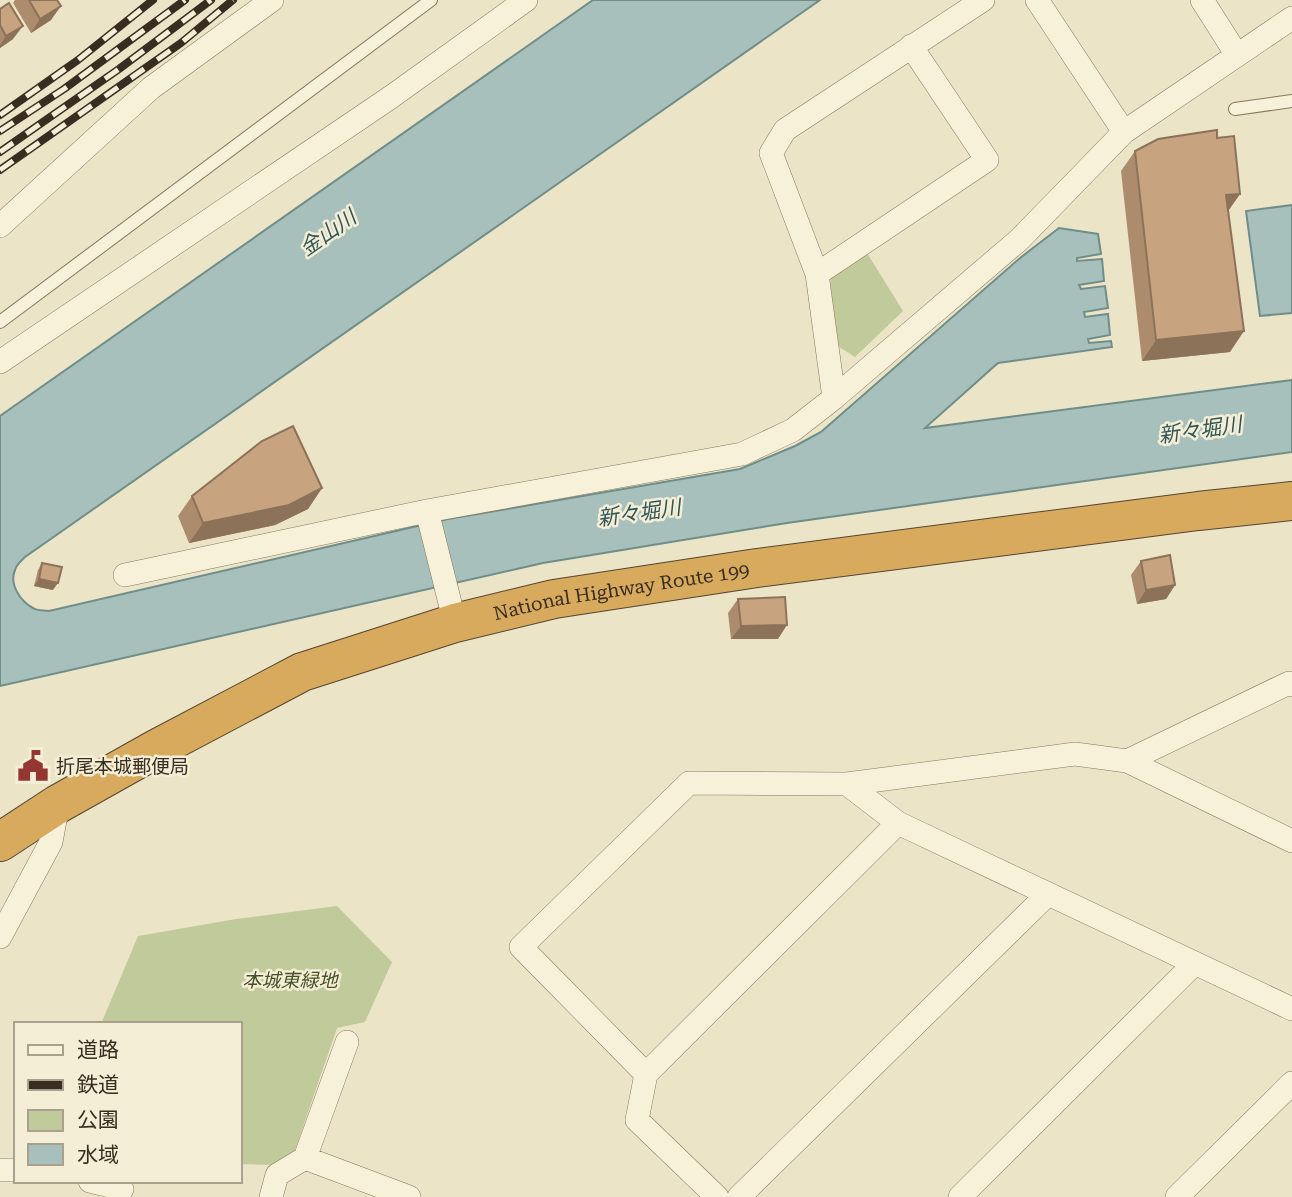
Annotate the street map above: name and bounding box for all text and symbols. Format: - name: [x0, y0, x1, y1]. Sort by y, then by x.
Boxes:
- water label: 金山川: [295, 204, 362, 261]
- water label: 新々堀川: [1157, 412, 1245, 448]
- water label: 新々堀川: [596, 495, 684, 531]
- street label: National Highway Route 199: [491, 558, 751, 625]
- public building icon: 折尾本城郵便局: [16, 749, 50, 783]
- place label: 折尾本城郵便局: [56, 755, 189, 778]
- park label: 本城東緑地: [242, 969, 339, 992]
- legend: [14, 1022, 242, 1183]
- text: 道路: [77, 1038, 119, 1062]
- text: 鉄道: [77, 1073, 119, 1097]
- text: 公園: [77, 1108, 119, 1132]
- text: 水域: [77, 1143, 119, 1167]

